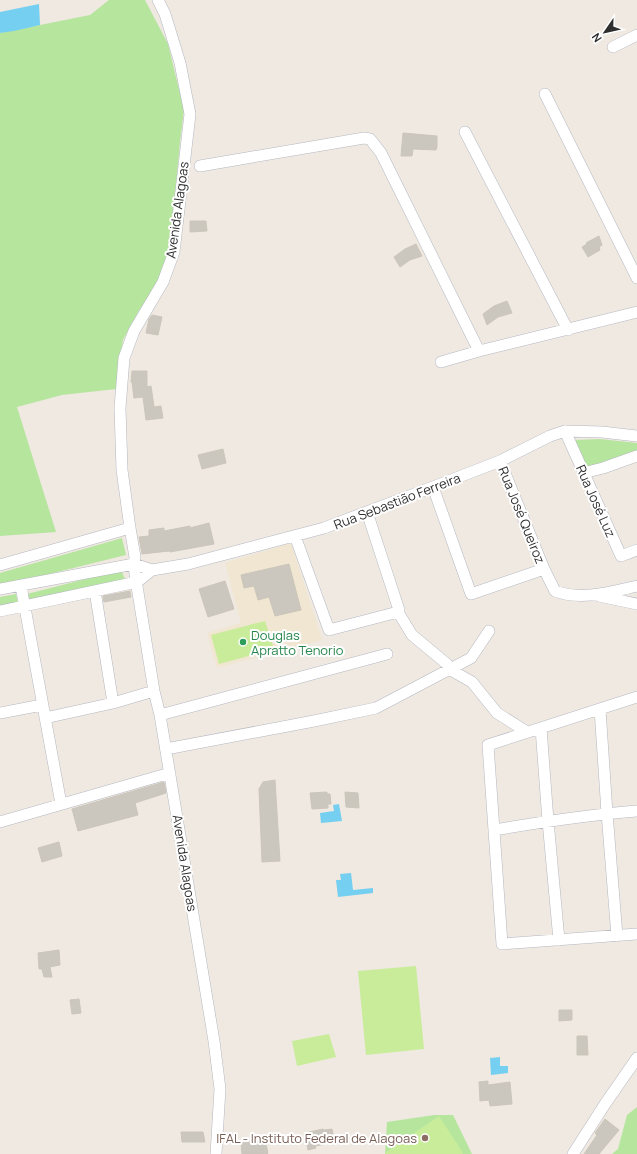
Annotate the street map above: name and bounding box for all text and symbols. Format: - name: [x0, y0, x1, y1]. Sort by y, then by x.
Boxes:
- north arrow: [585, 12, 625, 52]
- text: N: [588, 30, 605, 45]
- street label: Avenida Alagoas: [161, 160, 193, 260]
- street label: Rua José Luz: [572, 462, 620, 540]
- street label: Rua José Queiroz: [494, 464, 550, 566]
- street label: Rua Sebastião Ferreira: [331, 469, 463, 533]
- place label: Douglas Apratto Tenorio: [251, 626, 344, 659]
- marker: Douglas Apratto Tenorio: [238, 637, 248, 647]
- street label: Avenida Alagoas: [168, 813, 202, 913]
- place label: IFAL - Instituto Federal de Alagoas: [216, 1129, 417, 1147]
- marker: IFAL - Instituto Federal de Alagoas: [420, 1133, 430, 1143]

